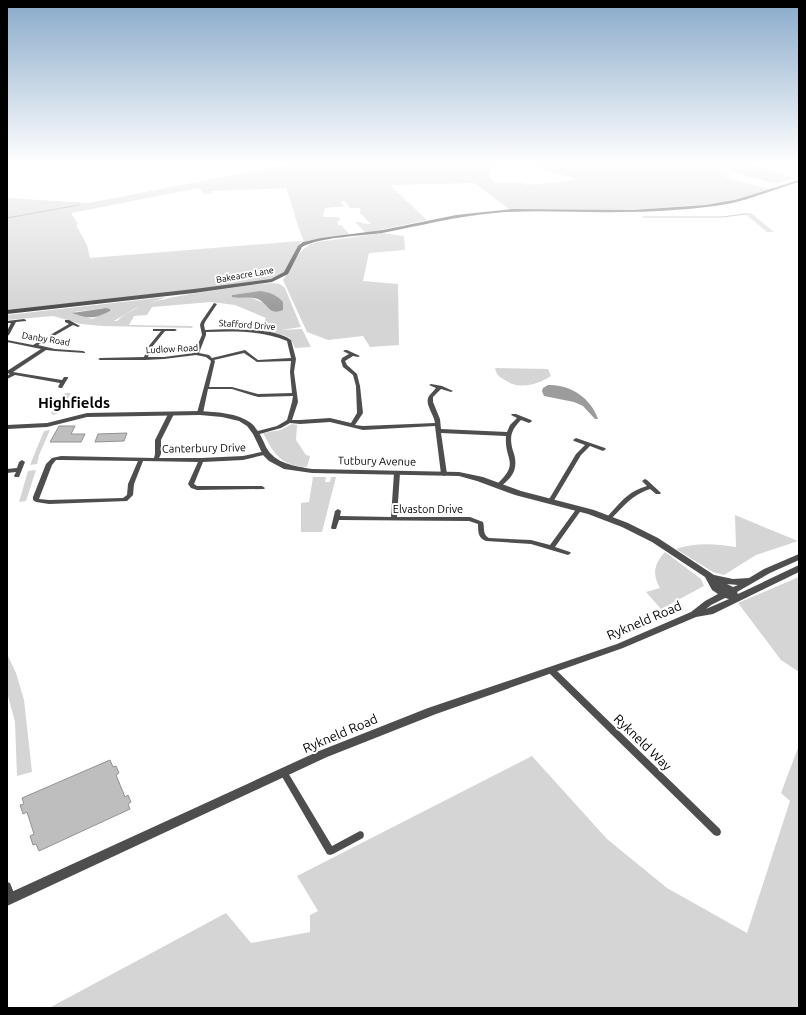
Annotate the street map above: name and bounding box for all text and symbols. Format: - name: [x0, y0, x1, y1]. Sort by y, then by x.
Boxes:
- street label: Bakeacre Lane: [215, 265, 275, 285]
- street label: Stafford Drive: [218, 318, 276, 332]
- street label: Danby Road: [21, 330, 71, 348]
- street label: Ludlow Road: [146, 343, 198, 355]
- district label: Highfields: [38, 394, 110, 411]
- street label: Canterbury Drive: [162, 441, 246, 455]
- street label: Tutbury Avenue: [338, 454, 416, 468]
- street label: Elvaston Drive: [393, 503, 463, 515]
- street label: Rykneld Road: [605, 598, 683, 642]
- street label: Rykneld Road: [301, 711, 379, 755]
- street label: Rykneld Way: [611, 711, 675, 773]

